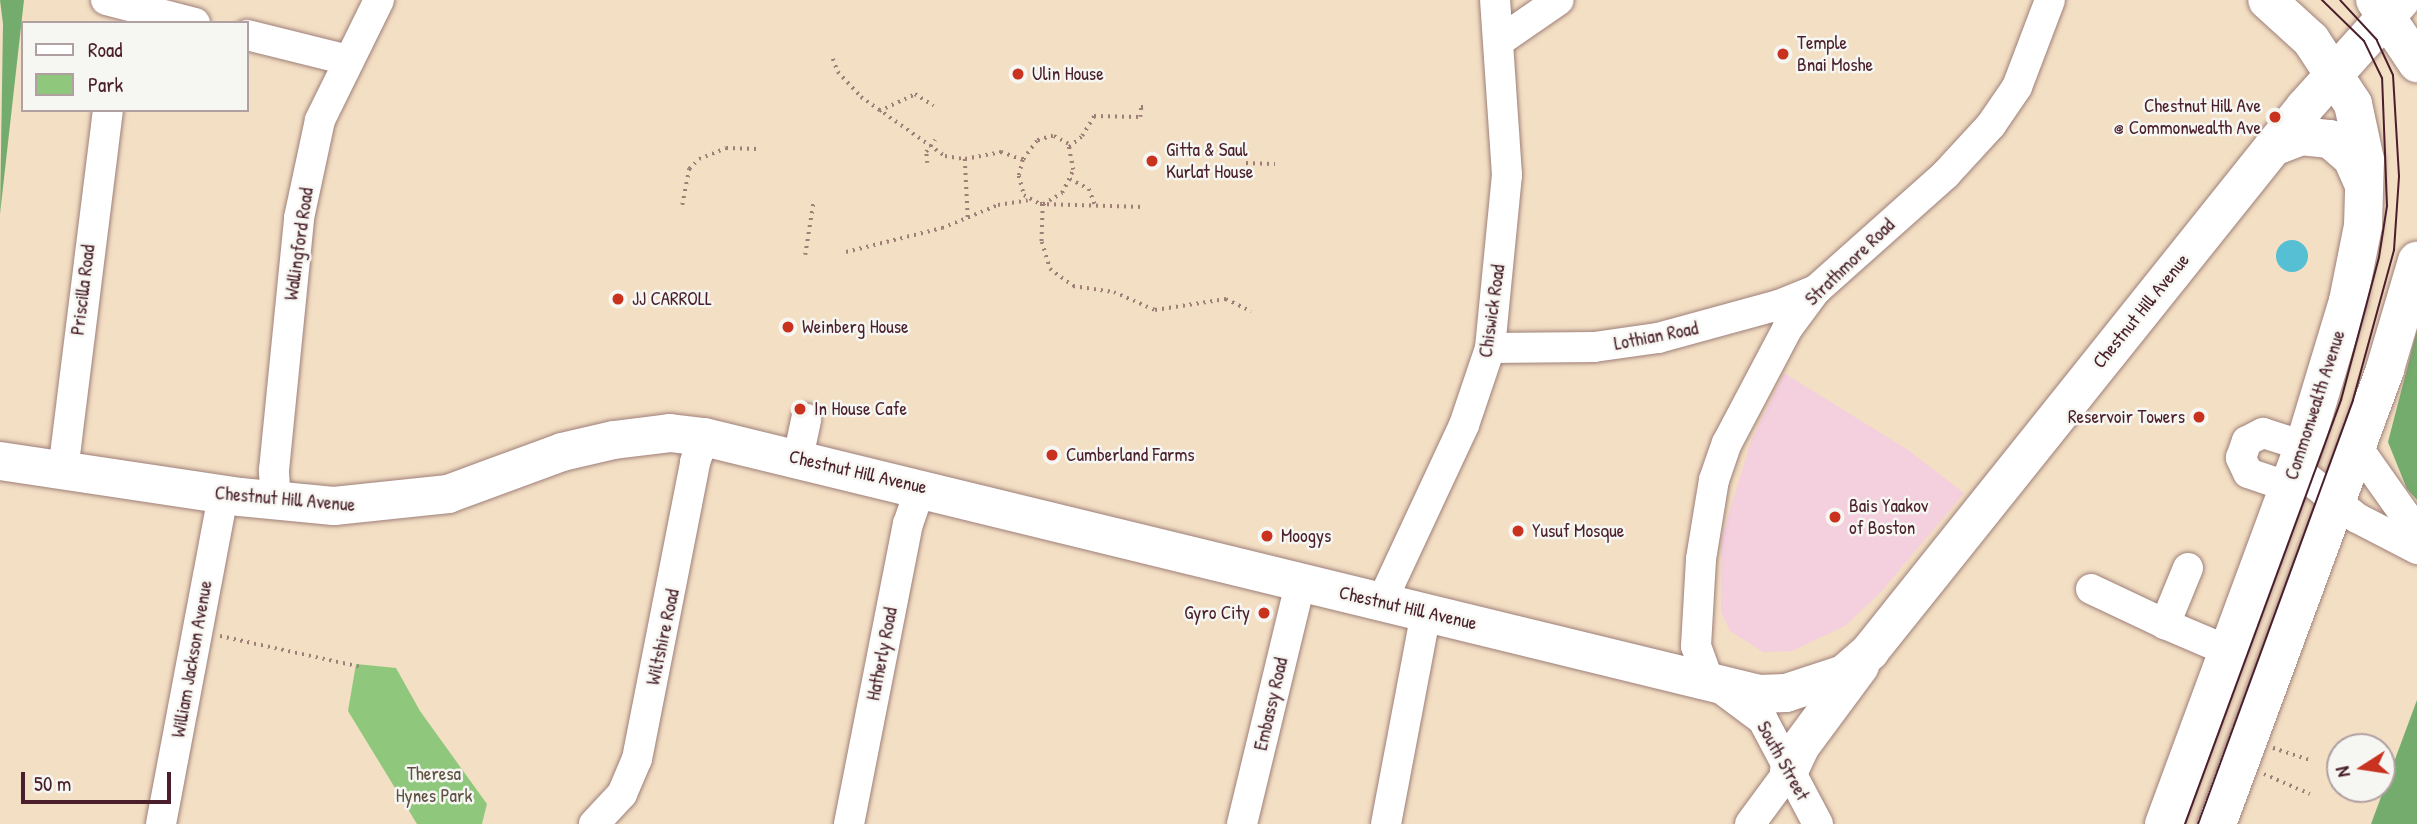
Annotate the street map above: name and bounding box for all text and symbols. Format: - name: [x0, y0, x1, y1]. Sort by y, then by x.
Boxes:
- legend: [21, 21, 248, 112]
- place label: Temple Bnai Moshe: [1797, 32, 1873, 76]
- text: Road: [88, 35, 122, 64]
- marker: Temple Bnai Moshe: [1775, 46, 1791, 62]
- place label: Ulin House: [1032, 63, 1104, 85]
- marker: Ulin House: [1010, 66, 1026, 82]
- text: Park: [88, 70, 123, 99]
- place label: Chestnut Hill Ave @ Commonwealth Ave: [2114, 95, 2261, 139]
- marker: Chestnut Hill Ave @ Commonwealth Ave: [2267, 109, 2283, 125]
- place label: Gitta & Saul Kurlat House: [1166, 139, 1253, 183]
- marker: Gitta & Saul Kurlat House: [1144, 153, 1160, 169]
- street label: Wallingford Road: [280, 186, 318, 302]
- street label: Strathmore Road: [1801, 214, 1899, 310]
- street label: Priscilla Road: [66, 244, 100, 336]
- street label: Chestnut Hill Avenue: [2088, 249, 2194, 373]
- street label: Chiswick Road: [1474, 263, 1510, 359]
- place label: JJ CARROLL: [632, 288, 712, 310]
- marker: JJ CARROLL: [610, 291, 626, 307]
- place label: Weinberg House: [802, 316, 909, 338]
- street label: Lothian Road: [1612, 317, 1700, 355]
- marker: Weinberg House: [780, 319, 796, 335]
- street label: Commonwealth Avenue: [2280, 327, 2350, 483]
- place label: In House Cafe: [814, 398, 907, 420]
- marker: In House Cafe: [792, 401, 808, 417]
- place label: Reservoir Towers: [2068, 406, 2185, 428]
- marker: Reservoir Towers: [2191, 409, 2207, 425]
- place label: Cumberland Farms: [1066, 444, 1195, 466]
- street label: Chestnut Hill Avenue: [787, 445, 929, 499]
- marker: Cumberland Farms: [1044, 447, 1060, 463]
- street label: Chestnut Hill Avenue: [214, 482, 356, 516]
- place label: Bais Yaakov of Boston: [1849, 495, 1928, 539]
- marker: Bais Yaakov of Boston: [1827, 509, 1843, 525]
- place label: Yusuf Mosque: [1532, 520, 1624, 542]
- marker: Yusuf Mosque: [1510, 523, 1526, 539]
- place label: Moogys: [1281, 525, 1331, 547]
- marker: Moogys: [1259, 528, 1275, 544]
- street label: William Jackson Avenue: [167, 579, 217, 739]
- street label: Chestnut Hill Avenue: [1337, 581, 1479, 635]
- street label: Wiltshire Road: [642, 587, 684, 687]
- place label: Gyro City: [1184, 602, 1250, 624]
- marker: Gyro City: [1256, 605, 1272, 621]
- street label: Hatherly Road: [862, 606, 902, 702]
- street label: Embassy Road: [1249, 655, 1293, 753]
- street label: South Street: [1752, 717, 1814, 805]
- north arrow: [2326, 733, 2396, 803]
- scale bar: [24, 758, 175, 802]
- park label: Theresa Hynes Park: [396, 763, 472, 807]
- text: N: [2329, 764, 2356, 780]
- text: 50 m: [34, 769, 71, 798]

